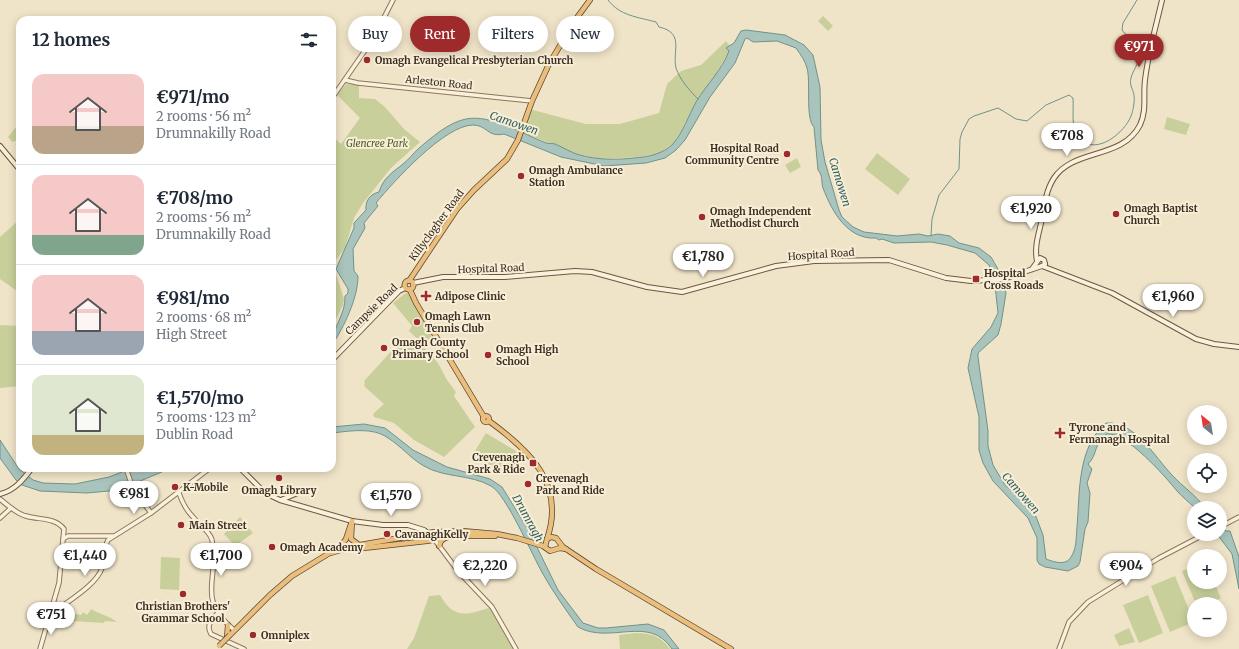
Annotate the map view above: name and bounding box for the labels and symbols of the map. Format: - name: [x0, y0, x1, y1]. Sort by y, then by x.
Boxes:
- pin: €971: [1115, 34, 1163, 68]
- place label: Omagh Evangelical Presbyterian Church: [375, 54, 573, 67]
- marker: Omagh Evangelical Presbyterian Church: [362, 55, 372, 65]
- street label: Arleston Road: [404, 72, 473, 92]
- water label: Camowen: [488, 108, 541, 138]
- pin: €708: [1043, 123, 1091, 157]
- park label: Glencree Park: [346, 137, 408, 150]
- place label: Hospital Road Community Centre: [685, 142, 780, 167]
- marker: Hospital Road Community Centre: [782, 149, 792, 159]
- water label: Camowen: [826, 156, 854, 209]
- place label: Omagh Ambulance Station: [529, 164, 623, 189]
- marker: Omagh Ambulance Station: [516, 171, 526, 181]
- street label: Killyclogher Road: [406, 187, 467, 263]
- pin: €1,920: [998, 196, 1064, 230]
- place label: Omagh Baptist Church: [1124, 202, 1198, 227]
- place label: Omagh Independent Methodist Church: [710, 205, 811, 230]
- marker: Omagh Baptist Church: [1111, 209, 1121, 219]
- marker: Omagh Independent Methodist Church: [697, 212, 707, 222]
- pin: €1,780: [670, 244, 736, 278]
- street label: Hospital Road: [787, 246, 855, 263]
- street label: Hospital Road: [457, 261, 525, 276]
- place label: Hospital Cross Roads: [984, 267, 1044, 292]
- marker: Hospital Cross Roads: [971, 274, 981, 284]
- street label: Campsie Road: [342, 281, 400, 338]
- pin: €1,960: [1140, 284, 1206, 318]
- marker: Adipose Clinic: [420, 290, 432, 302]
- place label: Adipose Clinic: [434, 290, 505, 303]
- place label: Omagh Lawn Tennis Club: [425, 310, 491, 335]
- marker: Omagh Lawn Tennis Club: [412, 317, 422, 327]
- place label: Omagh County Primary School: [392, 336, 469, 361]
- marker: Omagh County Primary School: [379, 343, 389, 353]
- place label: Omagh High School: [496, 343, 559, 368]
- marker: Omagh High School: [483, 350, 493, 360]
- north arrow: [1187, 405, 1227, 445]
- place label: Tyrone and Fermanagh Hospital: [1069, 421, 1170, 446]
- marker: Tyrone and Fermanagh Hospital: [1054, 427, 1066, 439]
- place label: Crevenagh Park & Ride: [467, 451, 526, 476]
- marker: Crevenagh Park & Ride: [528, 458, 538, 468]
- water label: Camowen: [999, 469, 1043, 517]
- place label: Crevenagh Park and Ride: [536, 472, 605, 497]
- marker: Omagh Library: [274, 473, 284, 483]
- marker: Crevenagh Park and Ride: [523, 479, 533, 489]
- pin: €981: [110, 481, 158, 515]
- place label: K-Mobile: [183, 481, 229, 494]
- marker: K-Mobile: [170, 482, 180, 492]
- pin: €1,570: [358, 483, 424, 517]
- place label: Omagh Library: [242, 484, 316, 497]
- water label: Drumragh: [509, 491, 547, 544]
- place label: Main Street: [189, 519, 247, 532]
- marker: Main Street: [176, 520, 186, 530]
- place label: CavanaghKelly: [395, 528, 468, 541]
- marker: CavanaghKelly: [382, 529, 392, 539]
- place label: Omagh Academy: [280, 541, 363, 554]
- marker: Omagh Academy: [267, 542, 277, 552]
- pin: €1,440: [52, 543, 118, 577]
- pin: €1,700: [188, 543, 254, 577]
- pin: €2,220: [452, 553, 518, 587]
- pin: €904: [1102, 553, 1150, 587]
- marker: Christian Brothers' Grammar School: [178, 589, 188, 599]
- place label: Christian Brothers' Grammar School: [136, 600, 230, 625]
- pin: €751: [27, 602, 75, 636]
- place label: Omniplex: [261, 629, 310, 642]
- marker: Omniplex: [248, 630, 258, 640]

